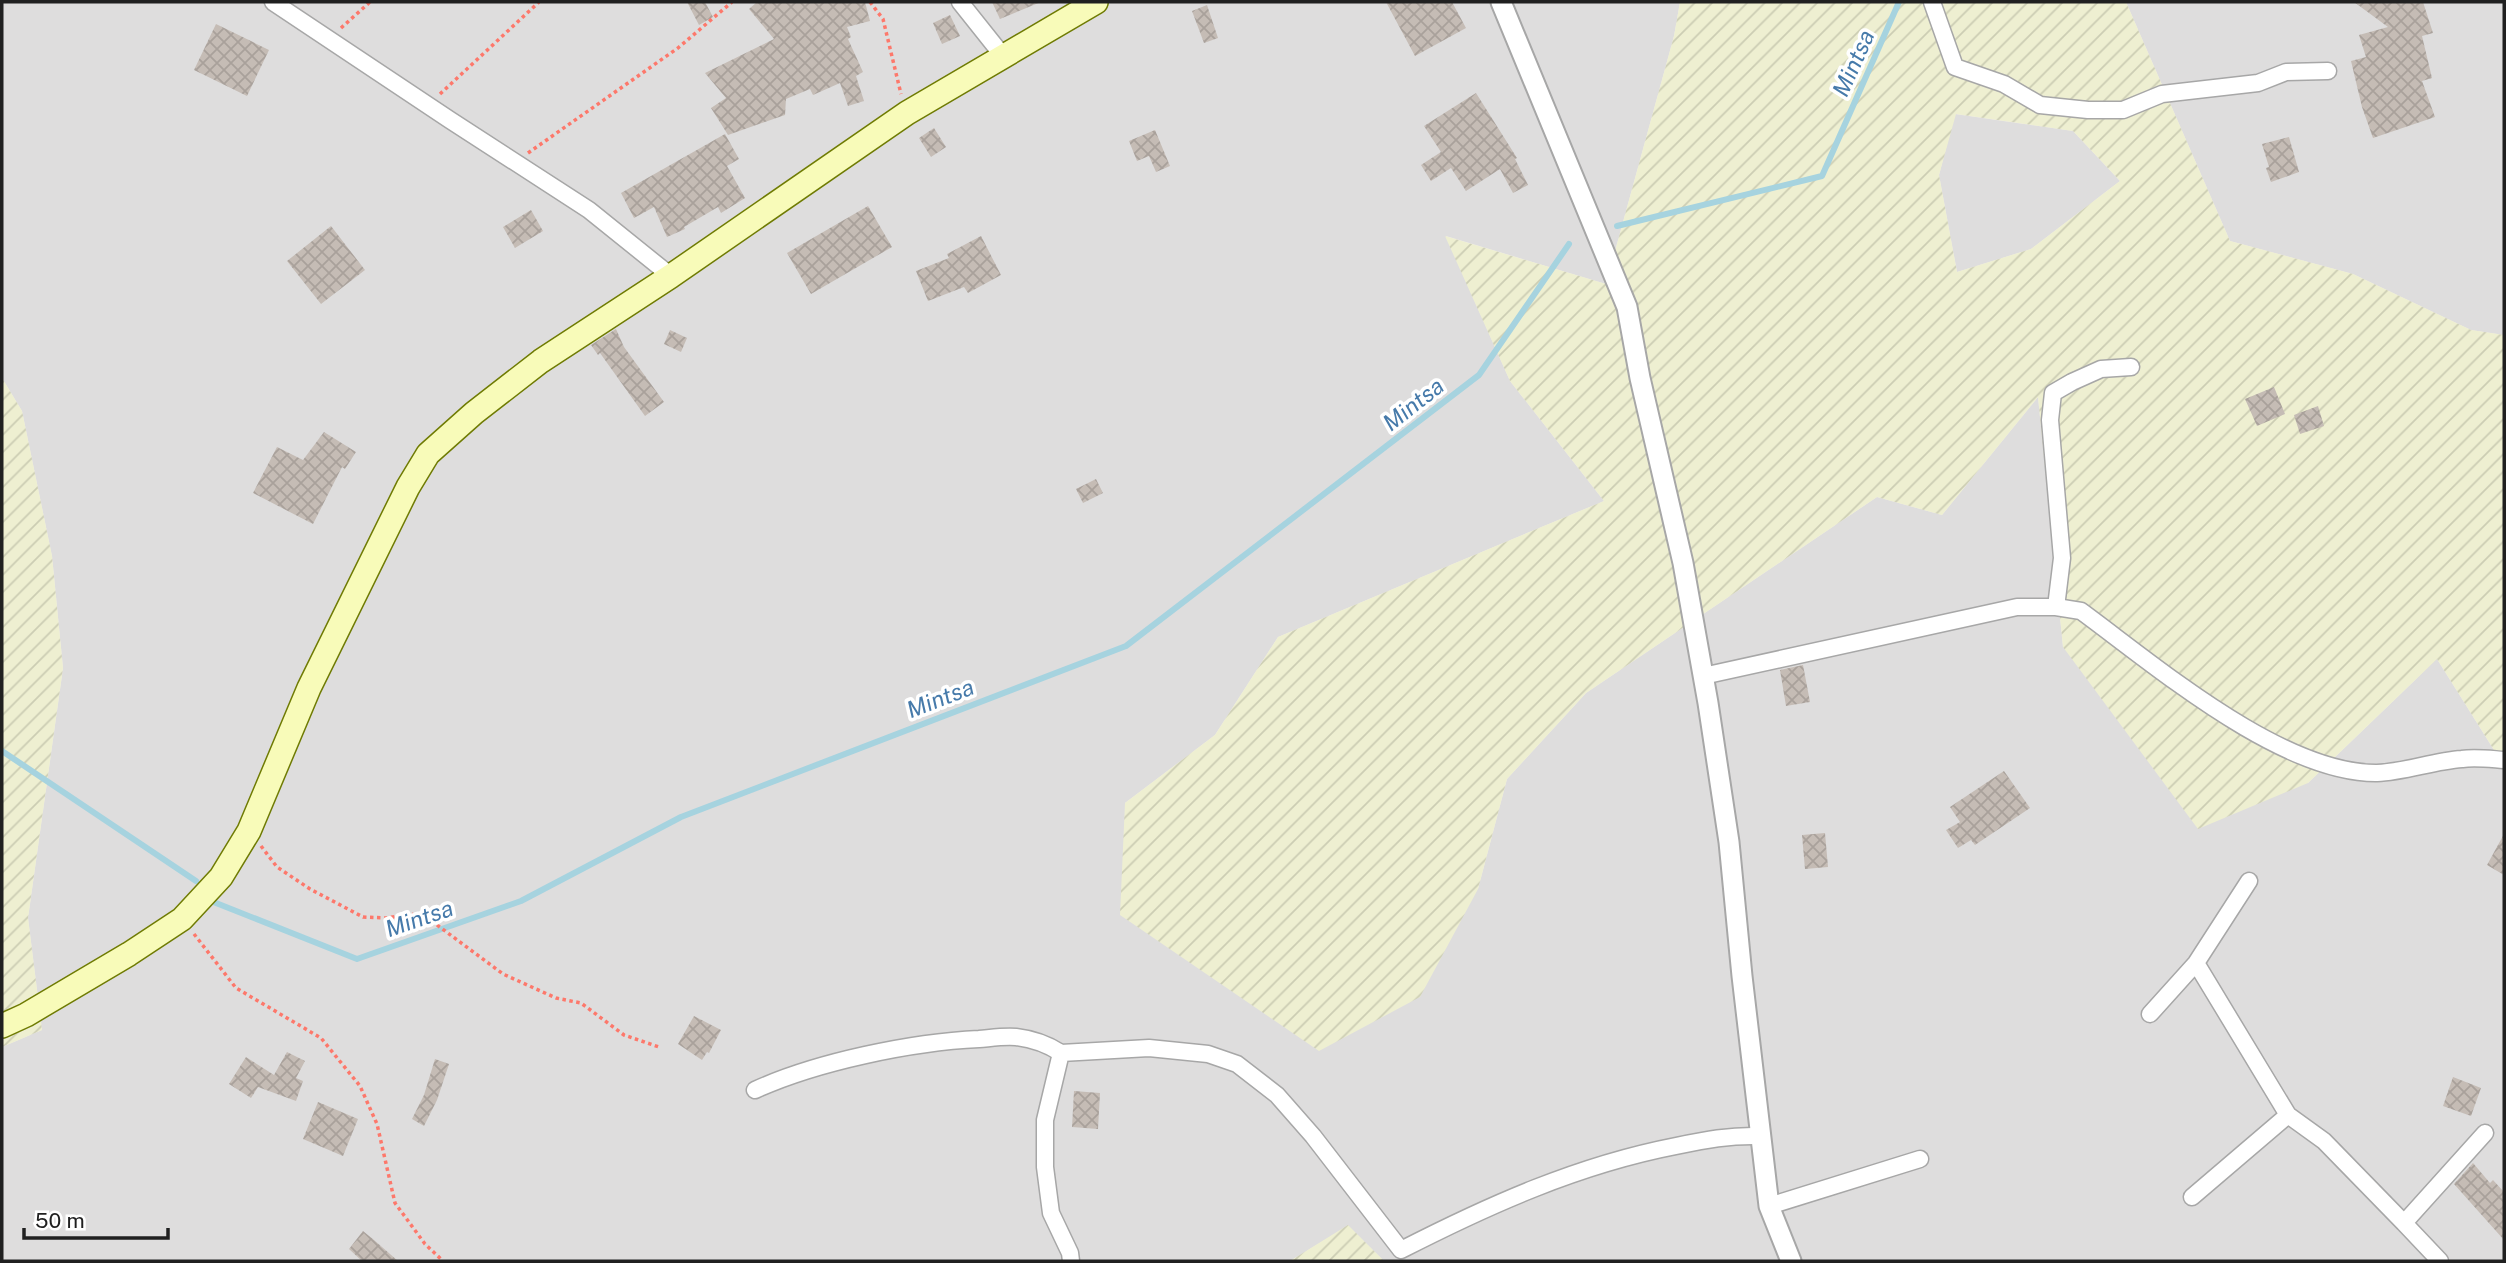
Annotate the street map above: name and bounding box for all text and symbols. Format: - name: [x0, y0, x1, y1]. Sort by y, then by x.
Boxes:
- water label: Mintsa: [1826, 26, 1880, 100]
- water label: Mintsa: [1377, 372, 1449, 436]
- water label: Mintsa: [903, 673, 977, 723]
- water label: Mintsa: [382, 894, 456, 942]
- scale bar: [24, 1196, 168, 1240]
- text: 50 m: [35, 1208, 85, 1233]

